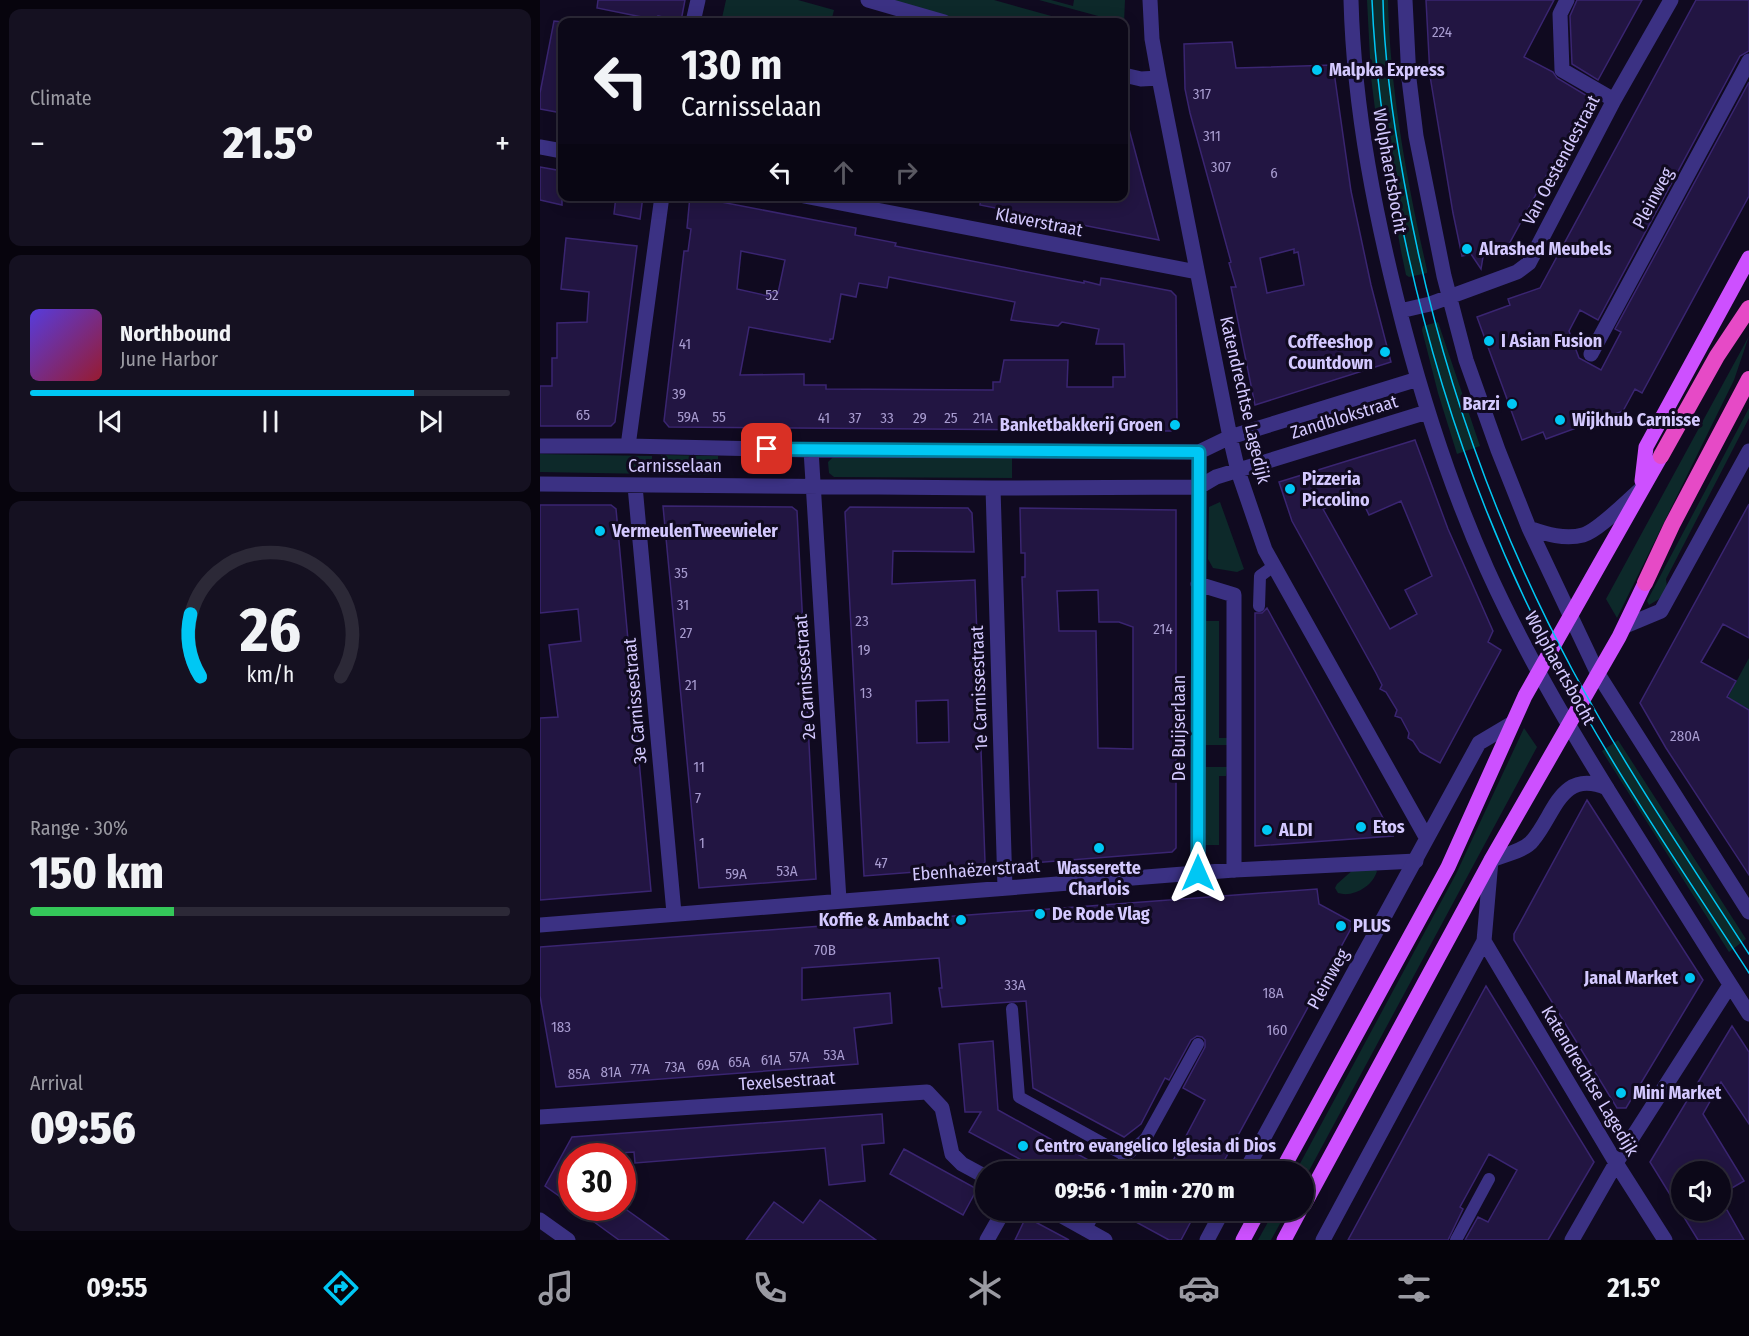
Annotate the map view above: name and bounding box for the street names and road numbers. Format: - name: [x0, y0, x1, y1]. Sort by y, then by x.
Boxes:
- street label: Van Oestendestraat: [1517, 91, 1605, 229]
- street label: Wolphaertsbocht: [1368, 107, 1412, 235]
- street label: Pleinweg: [1628, 163, 1678, 232]
- street label: Klaverstraat: [994, 203, 1085, 241]
- street label: Katendrechtse Lagedijk: [1215, 314, 1275, 486]
- street label: Zandblokstraat: [1288, 390, 1400, 444]
- street label: Carnisselaan: [628, 455, 722, 477]
- street label: Wolphaertsbocht: [1520, 607, 1600, 729]
- street label: 2e Carnissestraat: [790, 613, 820, 740]
- street label: 1e Carnissestraat: [966, 625, 992, 751]
- street label: 3e Carnissestraat: [619, 637, 651, 765]
- street label: De Buijserlaan: [1168, 675, 1190, 781]
- street label: Ebenhaëzerstraat: [911, 855, 1041, 885]
- street label: Pleinweg: [1302, 944, 1354, 1013]
- street label: Katendrechtse Lagedijk: [1537, 1002, 1644, 1161]
- street label: Texelsestraat: [738, 1067, 836, 1095]

